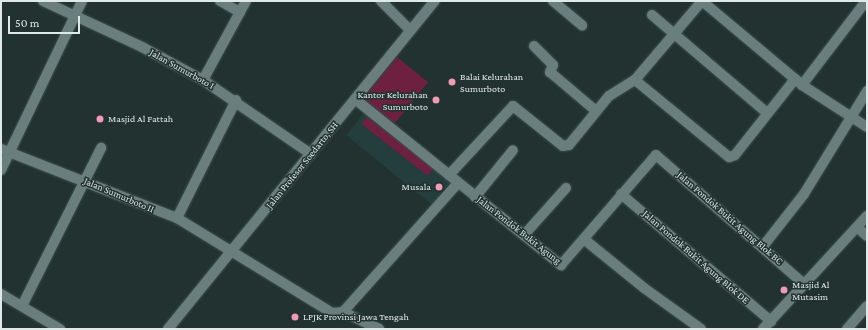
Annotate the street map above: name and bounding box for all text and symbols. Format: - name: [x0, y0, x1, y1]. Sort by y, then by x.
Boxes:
- scale bar: [10, 8, 82, 34]
- text: 50 m: [15, 16, 39, 30]
- street label: Jalan Sumurboto I: [148, 46, 216, 92]
- place label: Balai Kelurahan Sumurboto: [460, 70, 523, 94]
- marker: Balai Kelurahan Sumurboto: [447, 77, 457, 87]
- place label: Kantor Kelurahan Sumurboto: [357, 88, 428, 112]
- marker: Kantor Kelurahan Sumurboto: [431, 95, 441, 105]
- place label: Masjid Al Fattah: [108, 113, 173, 125]
- marker: Masjid Al Fattah: [95, 114, 105, 124]
- street label: Jalan Profesor Soedarto, SH: [263, 119, 341, 211]
- street label: Jalan Pondok Bukit Agung Blok BC: [675, 169, 785, 267]
- street label: Jalan Sumurboto II: [82, 175, 156, 215]
- place label: Musala: [402, 181, 431, 193]
- marker: Musala: [434, 182, 444, 192]
- street label: Jalan Pondok Bukit Agung: [475, 193, 563, 267]
- street label: Jalan Pondok Bukit Agung Blok DE: [640, 207, 752, 307]
- place label: Masjid Al Mutasim: [792, 278, 829, 302]
- marker: Masjid Al Mutasim: [779, 285, 789, 295]
- place label: LPJK Provinsi Jawa Tengah: [303, 311, 409, 323]
- marker: LPJK Provinsi Jawa Tengah: [290, 312, 300, 322]

